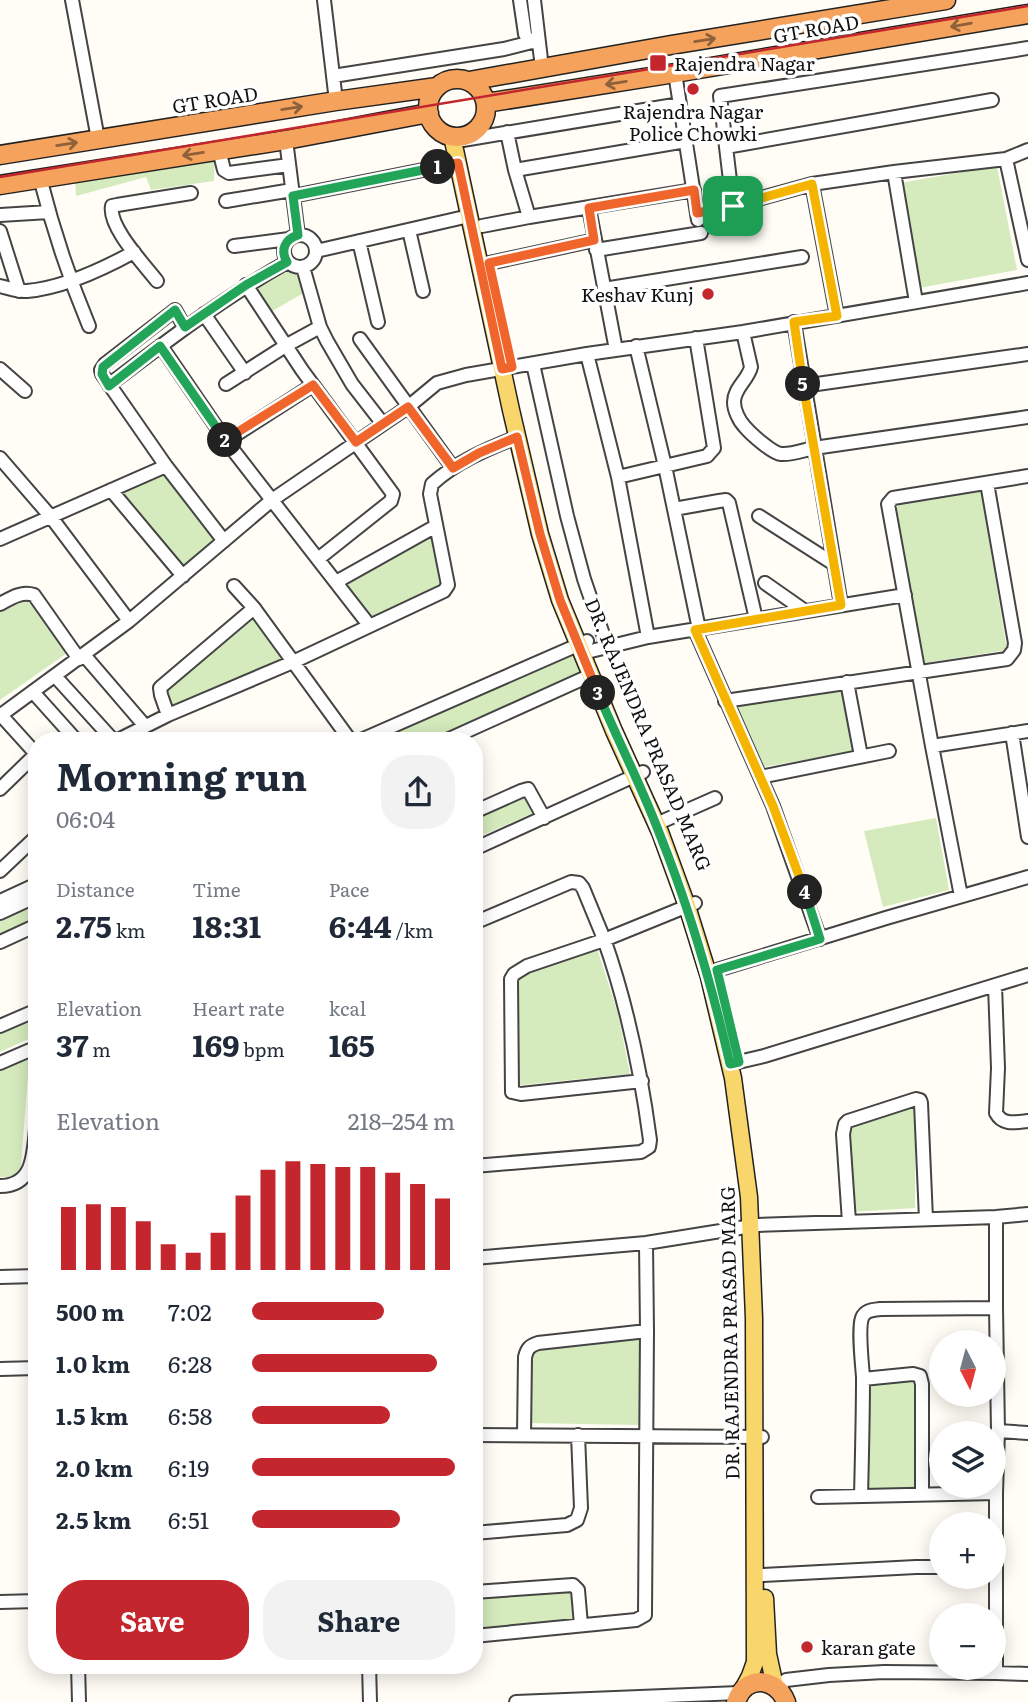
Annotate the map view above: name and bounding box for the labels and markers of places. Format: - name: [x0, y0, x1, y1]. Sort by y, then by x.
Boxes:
- place label: Rajendra Nagar: [674, 49, 815, 77]
- marker: Rajendra Nagar: [648, 53, 668, 73]
- marker: Rajendra Nagar Police Chowki: [685, 81, 701, 97]
- place label: Rajendra Nagar Police Chowki: [623, 97, 763, 147]
- pin: 1: [420, 150, 456, 184]
- pin: [703, 176, 763, 236]
- place label: Keshav Kunj: [581, 280, 694, 308]
- marker: Keshav Kunj: [700, 286, 716, 302]
- pin: 5: [786, 366, 820, 402]
- pin: 2: [208, 422, 243, 458]
- pin: 3: [580, 676, 616, 710]
- pin: 4: [788, 874, 822, 910]
- place label: karan gate: [821, 1633, 916, 1661]
- marker: karan gate: [799, 1639, 815, 1655]

